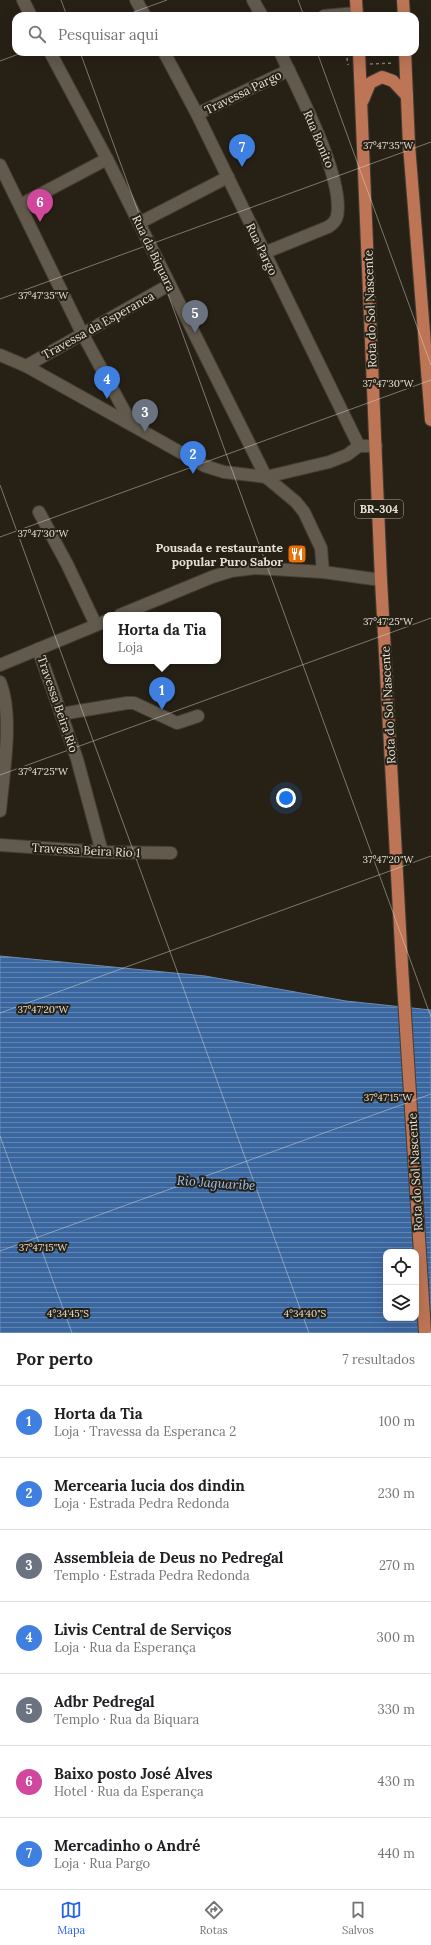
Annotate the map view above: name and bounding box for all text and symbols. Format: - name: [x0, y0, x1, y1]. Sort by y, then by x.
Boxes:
- search box: [12, 12, 419, 56]
- icon: search: [26, 23, 48, 45]
- text: Pesquisar aqui: [58, 25, 158, 44]
- street label: Travessa Pargo: [202, 67, 284, 117]
- street label: Rua Bonito: [300, 108, 338, 170]
- pin: 7: [229, 134, 255, 167]
- text: 37°47'35"W: [363, 139, 414, 152]
- pin: 6: [27, 189, 53, 222]
- street label: Rua da Biquara: [129, 212, 179, 294]
- street label: Rua Pargo: [243, 220, 281, 278]
- street label: Rota do Sol Nascente: [360, 249, 380, 368]
- street label: Travessa da Esperanca: [39, 288, 157, 362]
- text: 37°47'35"W: [18, 289, 69, 302]
- pin: 5: [182, 300, 208, 333]
- pin: 4: [94, 366, 120, 399]
- text: 37°47'30"W: [363, 377, 415, 390]
- pin: 3: [132, 399, 158, 432]
- pin: 2: [180, 441, 206, 474]
- road number: BR-304: [355, 500, 403, 518]
- text: 37°47'30"W: [18, 527, 70, 540]
- place label: Pousada e restaurante popular Puro Sabor: [155, 540, 284, 569]
- restaurant icon: Pousada e restaurante popular Puro Sabor: [286, 543, 308, 565]
- popup: [103, 612, 221, 664]
- text: 37°47'25"W: [363, 615, 414, 628]
- text: Horta da Tia: [118, 620, 206, 639]
- text: Loja: [118, 639, 143, 656]
- street label: Rota do Sol Nascente: [377, 645, 399, 764]
- street label: Travessa Beira Rio: [34, 654, 82, 754]
- pin: 1: [149, 677, 175, 710]
- text: 37°47'25"W: [18, 765, 69, 778]
- your location: [276, 788, 296, 808]
- street label: Travessa Beira Rio 1: [31, 840, 141, 860]
- text: 37°47'20"W: [363, 853, 414, 866]
- text: 37°47'20"W: [18, 1003, 69, 1016]
- text: 37°47'15"W: [364, 1091, 413, 1104]
- street label: Rota do Sol Nascente: [404, 1112, 426, 1231]
- water label: Rio Jaguaribe: [176, 1172, 256, 1194]
- text: 37°47'15"W: [19, 1241, 68, 1254]
- map controls: [383, 1249, 419, 1321]
- button: locate: [383, 1249, 419, 1285]
- button: layers: [383, 1285, 419, 1321]
- text: 4°34'45"S: [47, 1307, 89, 1320]
- text: 4°34'40"S: [284, 1307, 327, 1320]
- text: Por perto: [16, 1348, 93, 1370]
- text: 7 resultados: [343, 1351, 415, 1368]
- text: Horta da Tia: [54, 1404, 143, 1423]
- text: 1: [26, 1413, 32, 1430]
- text: 100 m: [379, 1413, 415, 1430]
- text: Loja · Travessa da Esperanca 2: [54, 1423, 236, 1440]
- text: Mercearia lucia dos dindin: [54, 1476, 245, 1495]
- text: 2: [26, 1485, 32, 1502]
- text: 230 m: [378, 1485, 415, 1502]
- text: Loja · Estrada Pedra Redonda: [54, 1495, 230, 1512]
- text: Assembleia de Deus no Pedregal: [54, 1548, 284, 1567]
- text: 3: [25, 1557, 33, 1574]
- text: 270 m: [379, 1557, 415, 1574]
- text: Templo · Estrada Pedra Redonda: [54, 1567, 250, 1584]
- text: Livis Central de Serviços: [54, 1620, 232, 1639]
- text: 4: [25, 1629, 33, 1646]
- text: 300 m: [377, 1629, 415, 1646]
- text: Loja · Rua da Esperança: [54, 1639, 196, 1656]
- text: Adbr Pedregal: [54, 1692, 155, 1711]
- text: 5: [25, 1701, 33, 1718]
- text: 330 m: [377, 1701, 415, 1718]
- text: Templo · Rua da Biquara: [54, 1711, 199, 1728]
- text: Baixo posto José Alves: [54, 1764, 212, 1783]
- text: 6: [25, 1773, 33, 1790]
- text: 430 m: [378, 1773, 415, 1790]
- text: Hotel · Rua da Esperança: [54, 1783, 204, 1800]
- text: Mercadinho o André: [54, 1836, 200, 1855]
- text: 7: [26, 1845, 32, 1862]
- text: 440 m: [378, 1845, 415, 1862]
- text: Loja · Rua Pargo: [54, 1855, 150, 1872]
- tab: Mapa: [57, 1899, 85, 1937]
- tab: Rotas: [199, 1899, 228, 1937]
- tab: Salvos: [342, 1899, 374, 1937]

